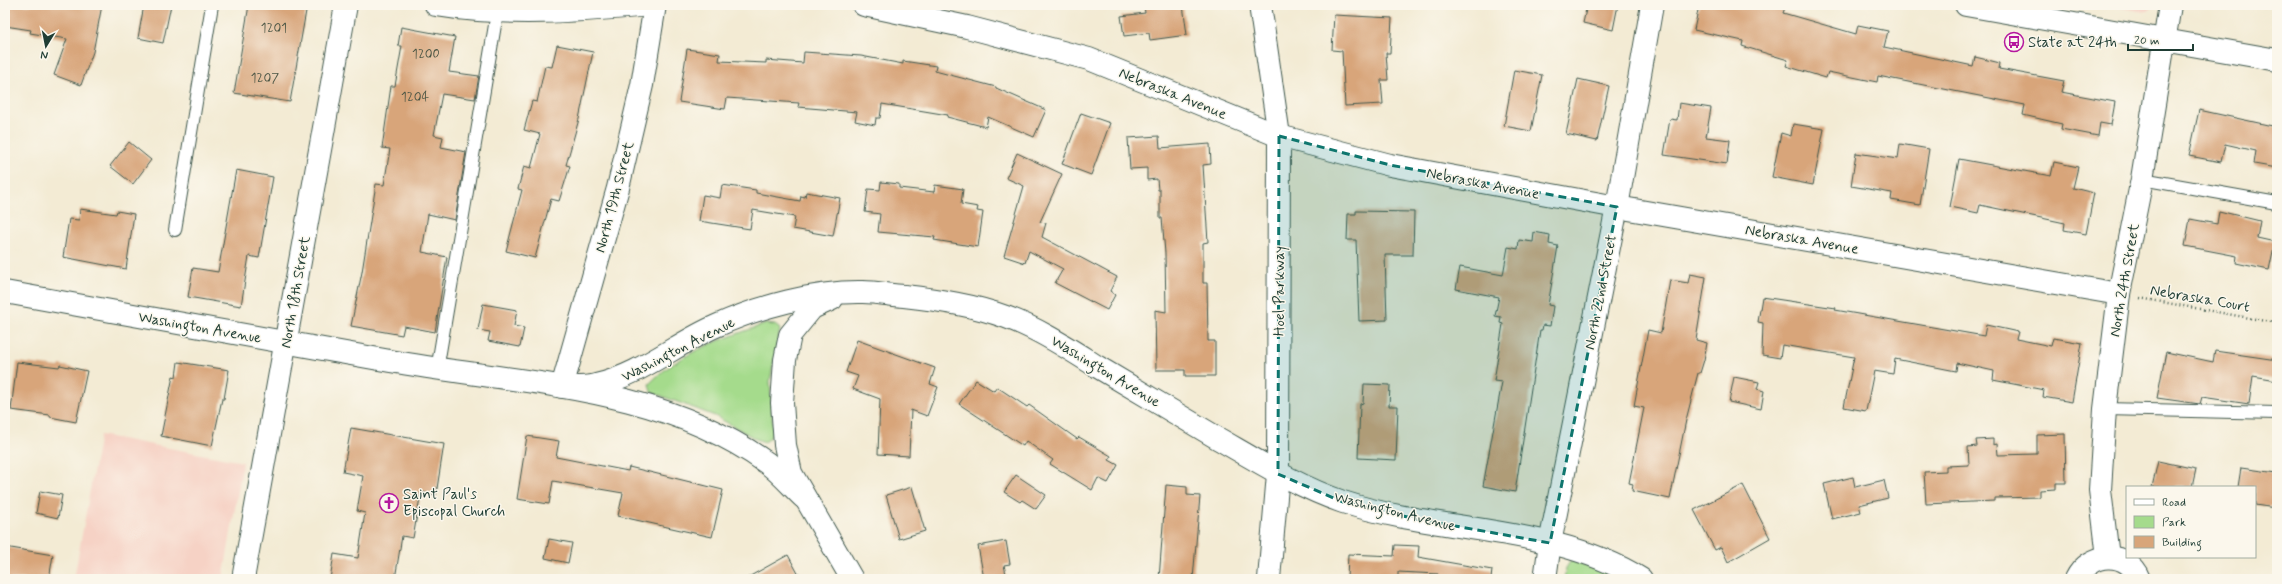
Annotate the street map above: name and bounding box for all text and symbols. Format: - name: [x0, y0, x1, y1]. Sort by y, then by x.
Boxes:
- house number: 1201: [261, 20, 287, 37]
- north arrow: [26, 26, 66, 66]
- scale bar: [2128, 26, 2193, 52]
- bus stop icon: State at 24th: [2003, 31, 2025, 53]
- place label: State at 24th: [2028, 33, 2117, 53]
- text: 20 m: [2134, 33, 2160, 49]
- house number: 1200: [412, 46, 440, 63]
- text: N: [40, 47, 49, 62]
- street label: Nebraska Avenue: [1116, 63, 1230, 125]
- house number: 1207: [251, 70, 279, 87]
- house number: 1204: [401, 89, 429, 106]
- street label: North 19th Street: [591, 139, 639, 255]
- street label: Nebraska Avenue: [1425, 163, 1541, 205]
- street label: Nebraska Avenue: [1744, 220, 1860, 260]
- street label: North 24th Street: [2105, 222, 2145, 339]
- street label: North 22nd Street: [1580, 233, 1622, 352]
- street label: North 18th Street: [276, 234, 316, 350]
- street label: Hoel Parkway: [1270, 246, 1290, 336]
- street label: Nebraska Court: [2148, 280, 2252, 318]
- street label: Washington Avenue: [137, 307, 263, 350]
- street label: Washington Avenue: [618, 313, 739, 388]
- street label: Washington Avenue: [1046, 331, 1164, 413]
- place label: Saint Paul's Episcopal Church: [403, 485, 505, 522]
- legend: [2126, 486, 2256, 558]
- street label: Washington Avenue: [1332, 487, 1458, 538]
- church icon: Saint Paul's Episcopal Church: [378, 492, 400, 514]
- text: Road: [2162, 495, 2186, 511]
- text: Park: [2162, 515, 2186, 531]
- text: Building: [2162, 535, 2202, 552]

